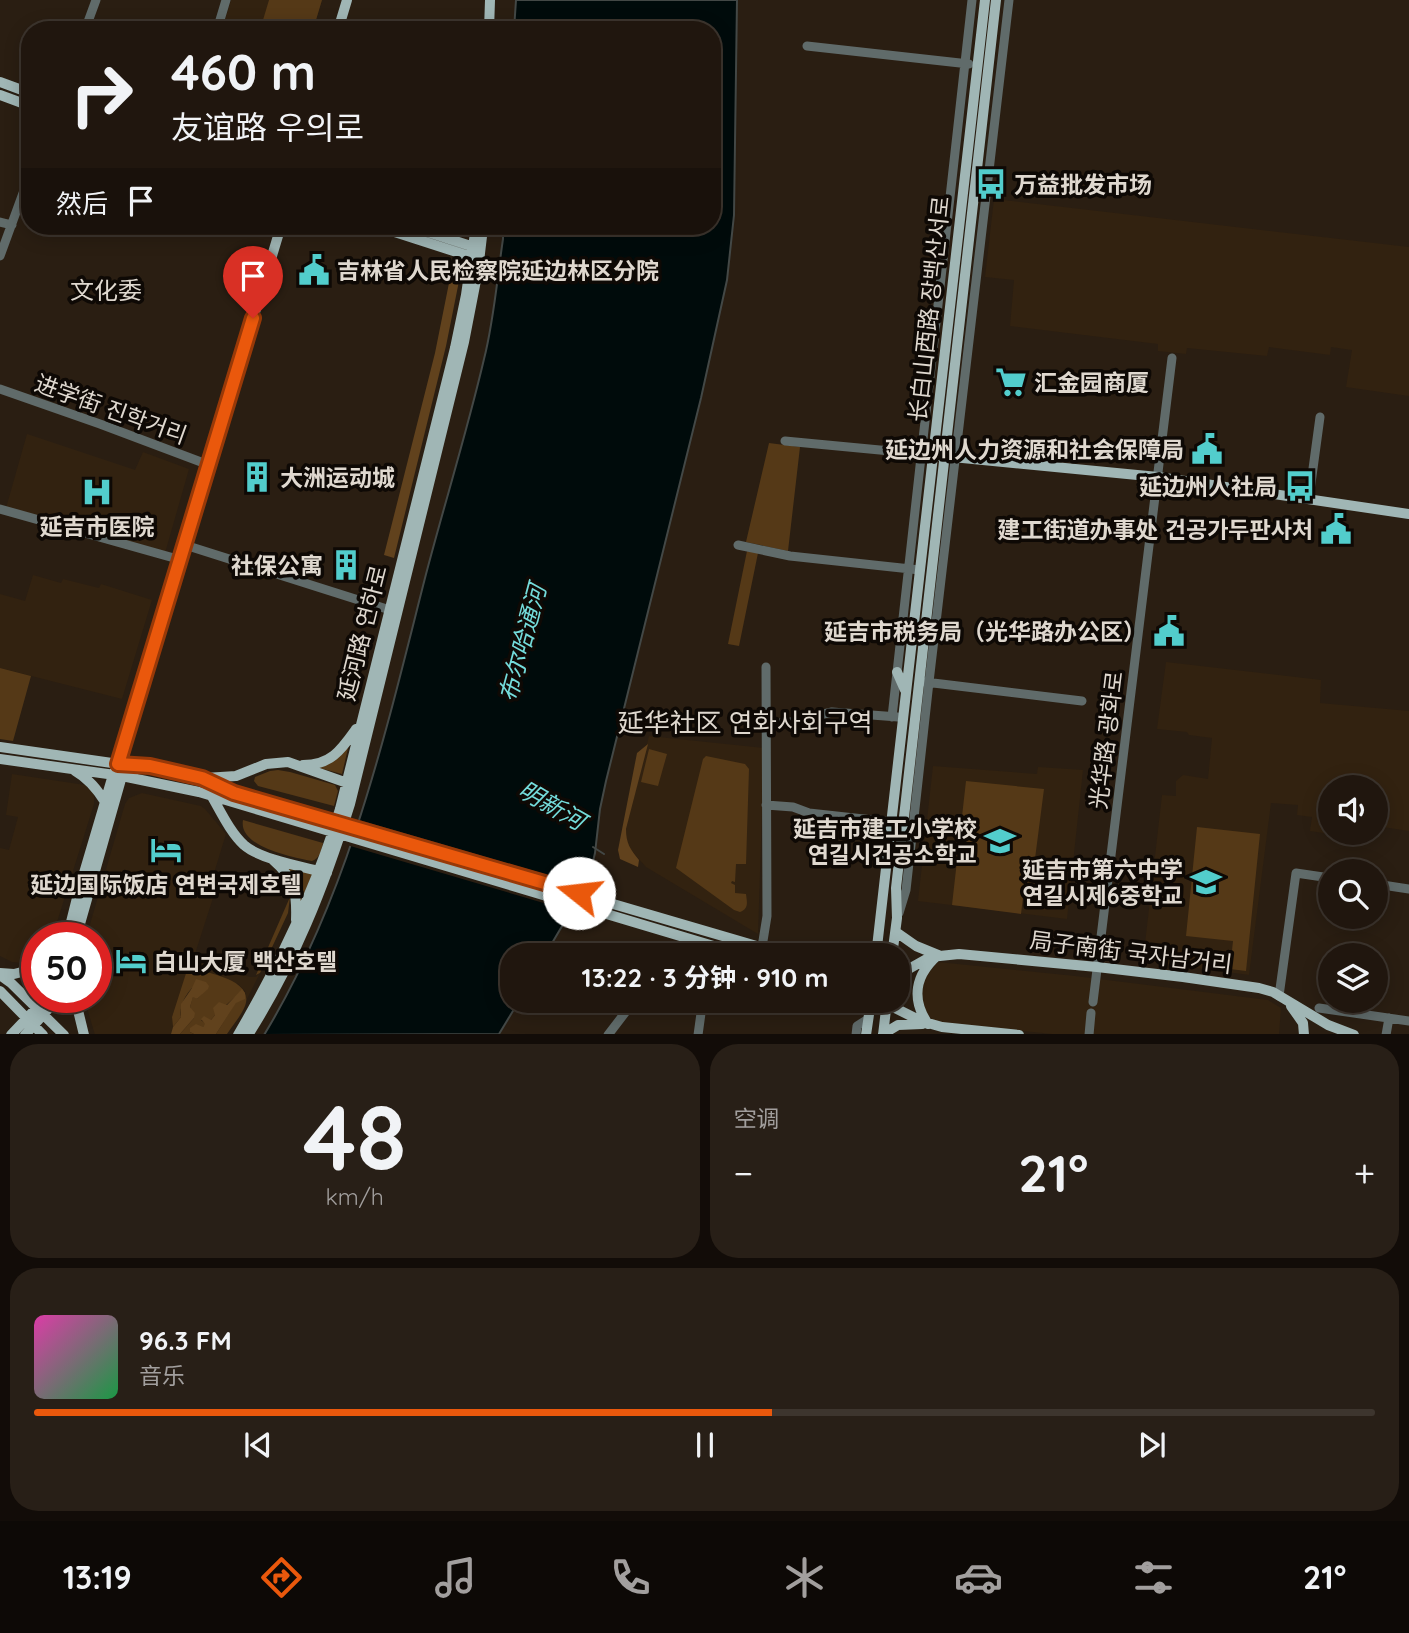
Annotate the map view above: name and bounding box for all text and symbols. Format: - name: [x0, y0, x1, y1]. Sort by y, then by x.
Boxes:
- text: 460 m: [171, 41, 316, 102]
- icon: right: [56, 49, 147, 140]
- text: 友谊路 우의로: [171, 107, 364, 147]
- bus stop icon: 万益批发市场: [974, 167, 1008, 201]
- place label: 万益批发市场: [1014, 170, 1152, 199]
- icon: arrive: [122, 182, 160, 220]
- text: 然后: [56, 187, 108, 220]
- street label: 长白山西路 장백산서로: [903, 195, 955, 423]
- pin: [223, 246, 283, 318]
- public building icon: 吉林省人民检察院延边林区分院: [297, 253, 331, 287]
- place label: 吉林省人民检察院延边林区分院: [337, 256, 659, 285]
- icon: arrive: [234, 257, 272, 295]
- district label: 文化委: [70, 275, 142, 305]
- supermarket icon: 汇金园商厦: [994, 365, 1028, 399]
- street label: 进学街 진학거리: [31, 368, 191, 450]
- place label: 汇金园商厦: [1034, 368, 1149, 397]
- public building icon: 延边州人力资源和社会保障局: [1190, 432, 1224, 466]
- place label: 延边州人力资源和社会保障局: [885, 435, 1184, 464]
- building icon: 大洲运动城: [240, 460, 274, 494]
- place label: 大洲运动城: [280, 463, 395, 492]
- bus stop icon: 延边州人社局: [1283, 469, 1317, 503]
- place label: 延边州人社局: [1139, 472, 1277, 501]
- hospital icon: 延吉市医院: [80, 475, 114, 509]
- place label: 延吉市医院: [40, 512, 155, 541]
- public building icon: 建工街道办事处 건공가두판사처: [1319, 512, 1353, 546]
- place label: 建工街道办事处 건공가두판사처: [997, 515, 1313, 544]
- building icon: 社保公寓: [329, 548, 363, 582]
- place label: 社保公寓: [231, 551, 323, 580]
- street label: 延河路 연하로: [331, 562, 393, 704]
- water label: 布尔哈通河: [492, 577, 553, 705]
- public building icon: 延吉市税务局（光华路办公区）: [1152, 614, 1186, 648]
- place label: 延吉市税务局（光华路办公区）: [824, 617, 1146, 646]
- street label: 光华路 광화로: [1083, 669, 1129, 811]
- district label: 延华社区 연화사회구역: [618, 706, 872, 739]
- water label: 明新河: [513, 774, 594, 838]
- map controls: [1318, 775, 1388, 1013]
- button: sound: [1318, 775, 1388, 845]
- place label: 延吉市建工小学校 연길시건공소학교: [793, 814, 977, 869]
- school or university icon: 延吉市建工小学校 연길시건공소학교: [983, 824, 1017, 858]
- hotel icon: 延边国际饭店 연변국제호텔: [149, 833, 183, 867]
- place label: 延吉市第六中学 연길시제6중학교: [1022, 855, 1183, 910]
- position arrow: [542, 856, 616, 930]
- button: search: [1318, 859, 1388, 929]
- school or university icon: 延吉市第六中学 연길시제6중학교: [1189, 865, 1223, 899]
- place label: 延边国际饭店 연변국제호텔: [30, 870, 302, 899]
- speed limit sign: 50: [21, 922, 112, 1013]
- street label: 局子南街 국자남거리: [1028, 925, 1234, 979]
- button: layers: [1318, 943, 1388, 1013]
- hotel icon: 白山大厦 백산호텔: [114, 944, 148, 978]
- place label: 白山大厦 백산호텔: [154, 947, 337, 976]
- text: 13:22 · 3 分钟 · 910 m: [582, 961, 828, 994]
- text: 48: [303, 1079, 406, 1193]
- text: 空调: [734, 1104, 780, 1133]
- text: 21°: [1018, 1140, 1089, 1205]
- text: −: [734, 1149, 753, 1197]
- text: +: [1354, 1149, 1375, 1197]
- text: km/h: [326, 1182, 384, 1211]
- text: 96.3 FM: [139, 1324, 232, 1357]
- text: 音乐: [139, 1361, 185, 1390]
- icon: previous: [239, 1426, 277, 1464]
- icon: pause: [686, 1426, 724, 1464]
- icon: next: [1133, 1426, 1171, 1464]
- icon: directions: [257, 1553, 306, 1602]
- icon: music: [431, 1553, 480, 1602]
- icon: phone: [606, 1553, 655, 1602]
- icon: climate: [780, 1553, 829, 1602]
- icon: car: [954, 1553, 1003, 1602]
- icon: filters: [1129, 1553, 1178, 1602]
- text: 13:19: [63, 1557, 132, 1597]
- text: 21°: [1303, 1557, 1346, 1597]

